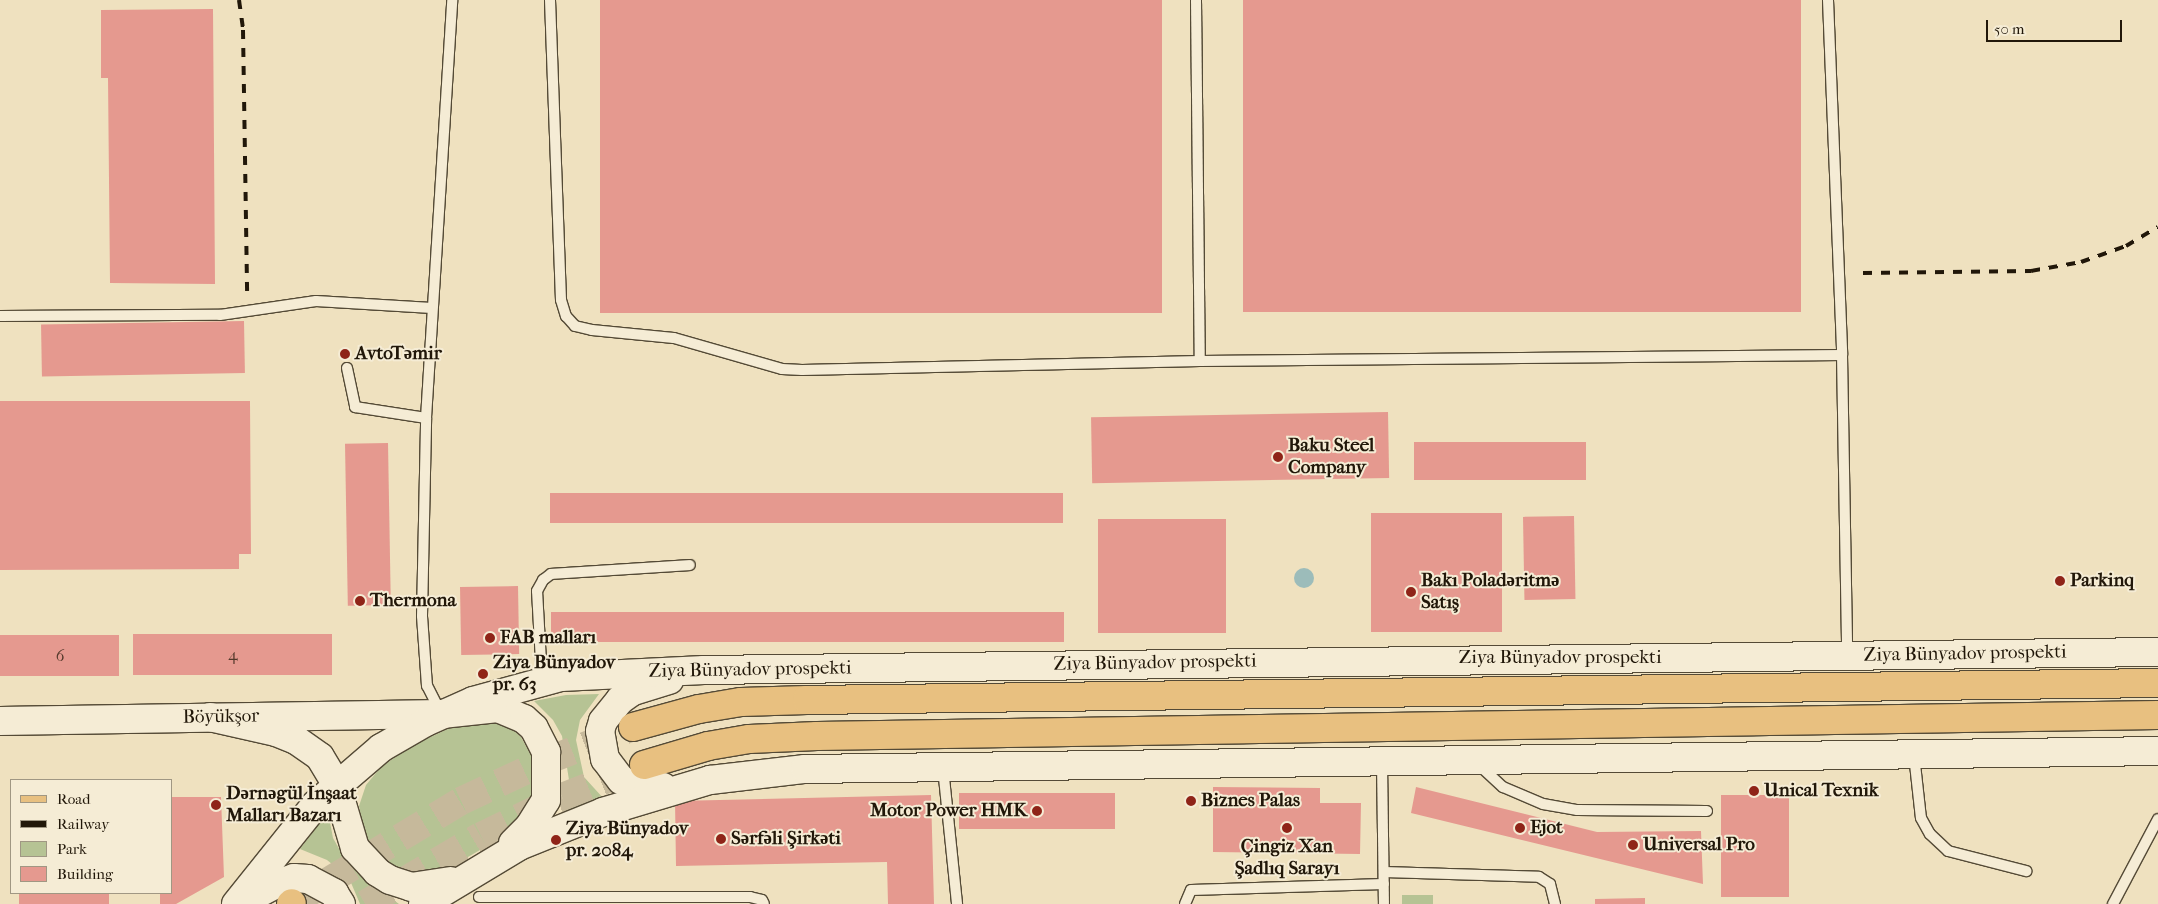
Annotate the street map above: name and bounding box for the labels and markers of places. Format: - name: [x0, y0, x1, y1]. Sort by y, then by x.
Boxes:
- place label: AvtoTəmir: [355, 343, 442, 365]
- marker: AvtoTəmir: [339, 348, 351, 360]
- place label: Baku Steel Company: [1288, 435, 1374, 479]
- marker: Baku Steel Company: [1272, 451, 1284, 463]
- place label: Bakı Poladəritmə Satış: [1421, 570, 1560, 614]
- place label: Parkinq: [2070, 570, 2134, 592]
- marker: Parkinq: [2054, 575, 2066, 587]
- marker: Bakı Poladəritmə Satış: [1405, 586, 1417, 598]
- place label: Thermona: [370, 590, 456, 612]
- marker: Thermona: [354, 595, 366, 607]
- place label: FAB malları: [500, 627, 596, 649]
- marker: FAB malları: [484, 632, 496, 644]
- place label: Ziya Bünyadov pr. 63: [493, 652, 615, 696]
- marker: Ziya Bünyadov pr. 63: [477, 668, 489, 680]
- place label: Unical Texnik: [1764, 780, 1879, 802]
- place label: Dərnəgül İnşaat Malları Bazarı: [226, 783, 357, 827]
- marker: Unical Texnik: [1748, 785, 1760, 797]
- place label: Biznes Palas: [1201, 790, 1300, 812]
- marker: Biznes Palas: [1185, 795, 1197, 807]
- marker: Dərnəgül İnşaat Malları Bazarı: [210, 799, 222, 811]
- place label: Motor Power HMK: [870, 800, 1027, 822]
- marker: Motor Power HMK: [1031, 805, 1043, 817]
- place label: Ejot: [1530, 817, 1563, 839]
- place label: Ziya Bünyadov pr. 2084: [566, 818, 688, 862]
- marker: Çingiz Xan Şadlıq Sarayı: [1281, 822, 1293, 834]
- marker: Ejot: [1514, 822, 1526, 834]
- place label: Sərfəli Şirkəti: [731, 828, 841, 850]
- marker: Sərfəli Şirkəti: [715, 833, 727, 845]
- marker: Ziya Bünyadov pr. 2084: [550, 834, 562, 846]
- place label: Universal Pro: [1643, 834, 1755, 856]
- place label: Çingiz Xan Şadlıq Sarayı: [1235, 836, 1339, 880]
- marker: Universal Pro: [1627, 839, 1639, 851]

